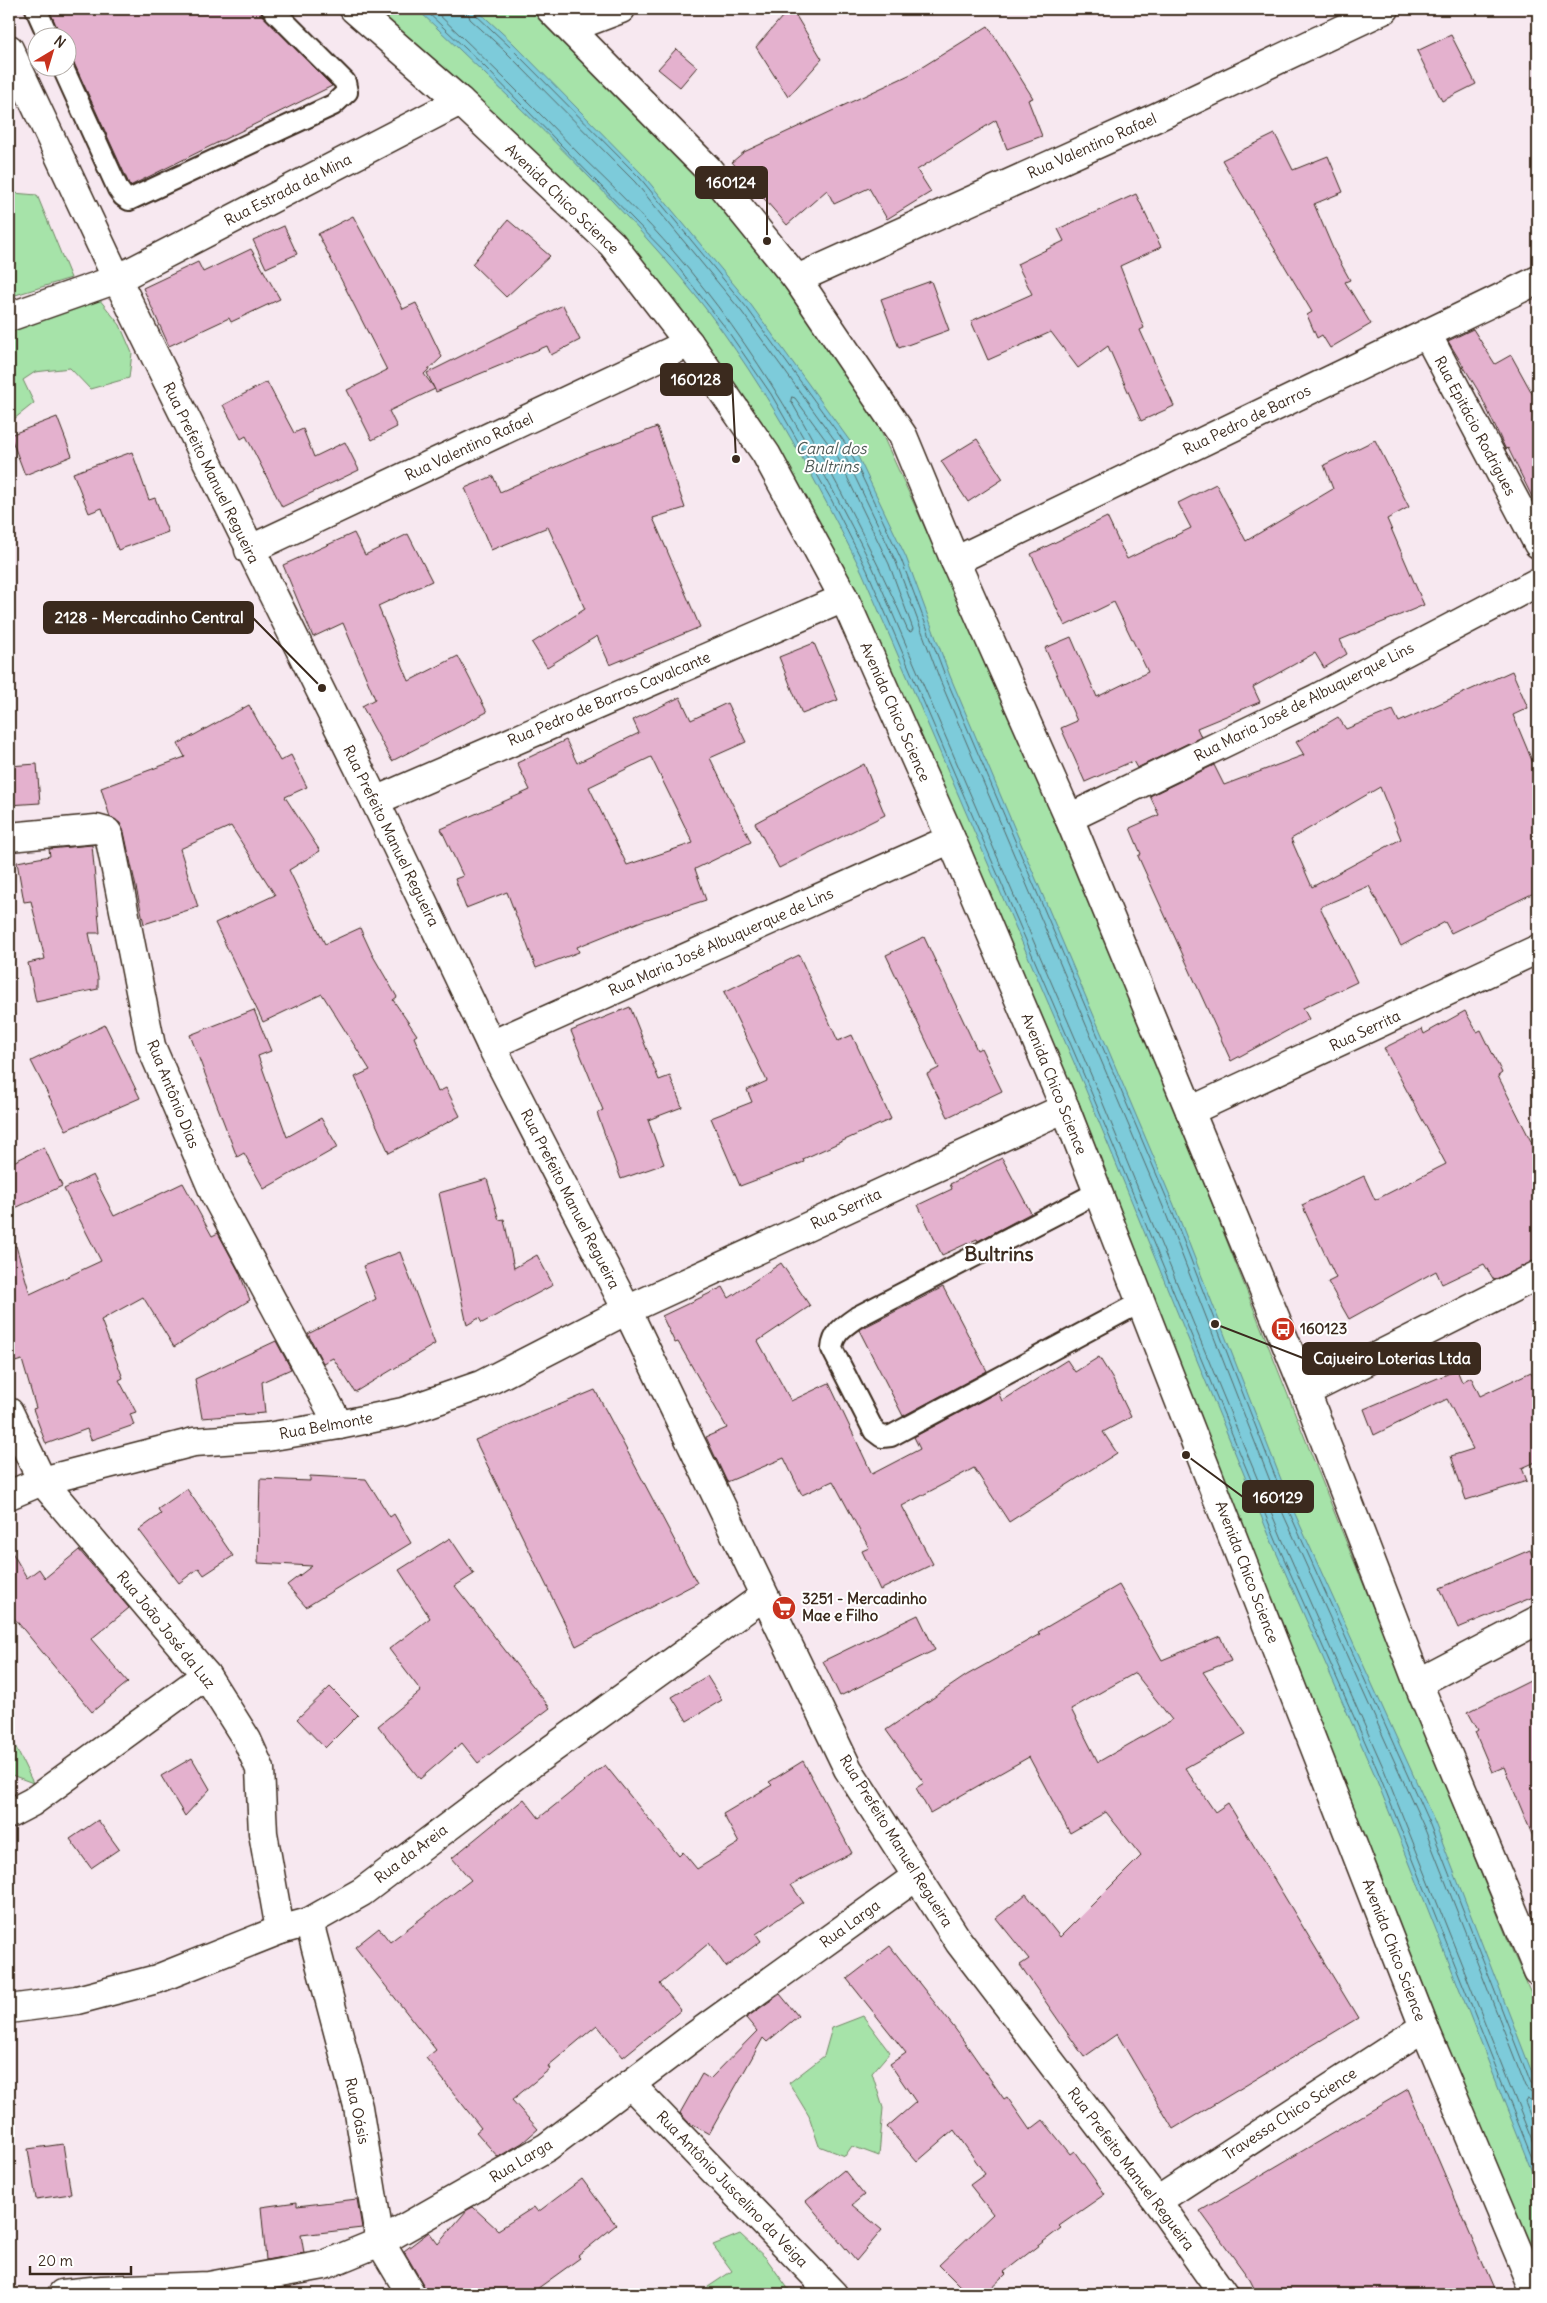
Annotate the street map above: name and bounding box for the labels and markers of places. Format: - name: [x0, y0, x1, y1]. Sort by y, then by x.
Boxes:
- callout: 160124: [696, 167, 767, 198]
- callout: 160128: [661, 364, 732, 395]
- callout: 2128 - Mercadinho Central: [44, 602, 253, 633]
- bus stop icon: 160123: [1270, 1316, 1296, 1342]
- place label: 160123: [1300, 1319, 1347, 1338]
- callout: Cajueiro Loterias Ltda: [1303, 1343, 1480, 1374]
- callout: 160129: [1243, 1481, 1313, 1512]
- place label: 3251 - Mercadinho Mae e Filho: [802, 1589, 928, 1625]
- supermarket icon: 3251 - Mercadinho Mae e Filho: [771, 1595, 797, 1621]

